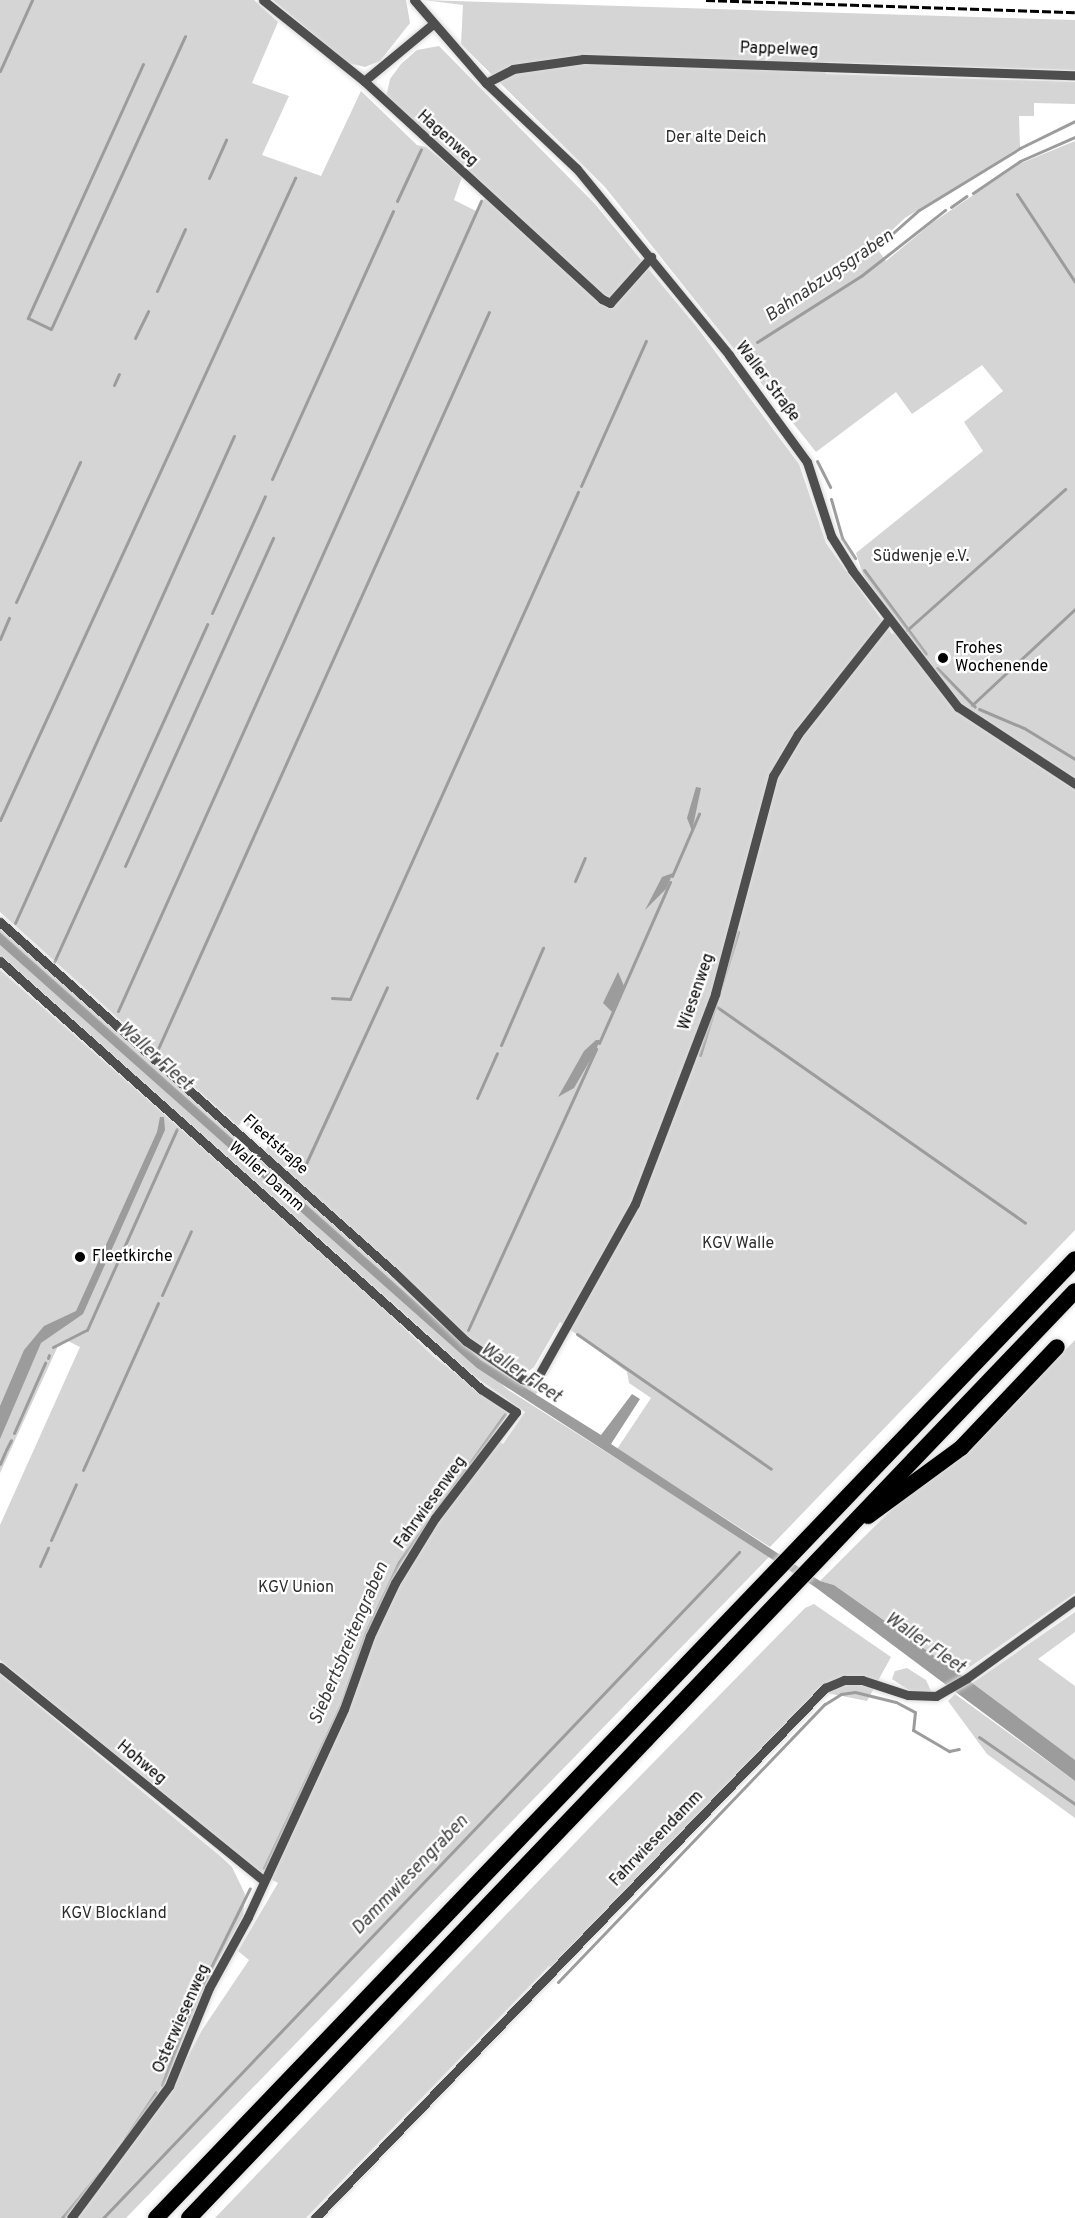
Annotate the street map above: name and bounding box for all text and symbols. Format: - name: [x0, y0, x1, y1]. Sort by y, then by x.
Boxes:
- street label: Pappelweg: [739, 39, 819, 61]
- street label: Hagenweg: [413, 107, 481, 171]
- park label: Der alte Deich: [666, 128, 766, 148]
- water label: Bahnabzugsgraben: [762, 226, 898, 328]
- street label: Waller Straße: [731, 338, 803, 426]
- park label: Südwenje e.V.: [873, 547, 969, 567]
- place label: Frohes Wochenende: [955, 639, 1048, 677]
- marker: Frohes Wochenende: [936, 651, 950, 665]
- street label: Wiesenweg: [675, 951, 719, 1033]
- water label: Waller Fleet: [112, 1018, 196, 1096]
- street label: Fleetstraße: [238, 1111, 312, 1179]
- street label: Waller Damm: [224, 1138, 308, 1216]
- park label: KGV Walle: [701, 1234, 775, 1254]
- place label: Fleetkirche: [92, 1247, 172, 1267]
- marker: Fleetkirche: [73, 1250, 87, 1264]
- water label: Waller Fleet: [476, 1339, 564, 1409]
- street label: Fahrwiesenweg: [391, 1453, 471, 1553]
- water label: Siebertsbreitengraben: [306, 1559, 394, 1729]
- park label: KGV Union: [258, 1578, 334, 1598]
- water label: Waller Fleet: [880, 1609, 968, 1679]
- street label: Hohweg: [113, 1737, 169, 1789]
- street label: Fahrwiesendamm: [606, 1787, 708, 1891]
- water label: Dammwiesengraben: [348, 1812, 474, 1940]
- park label: KGV Blockland: [61, 1904, 167, 1924]
- street label: Osterwiesenweg: [149, 1961, 215, 2077]

